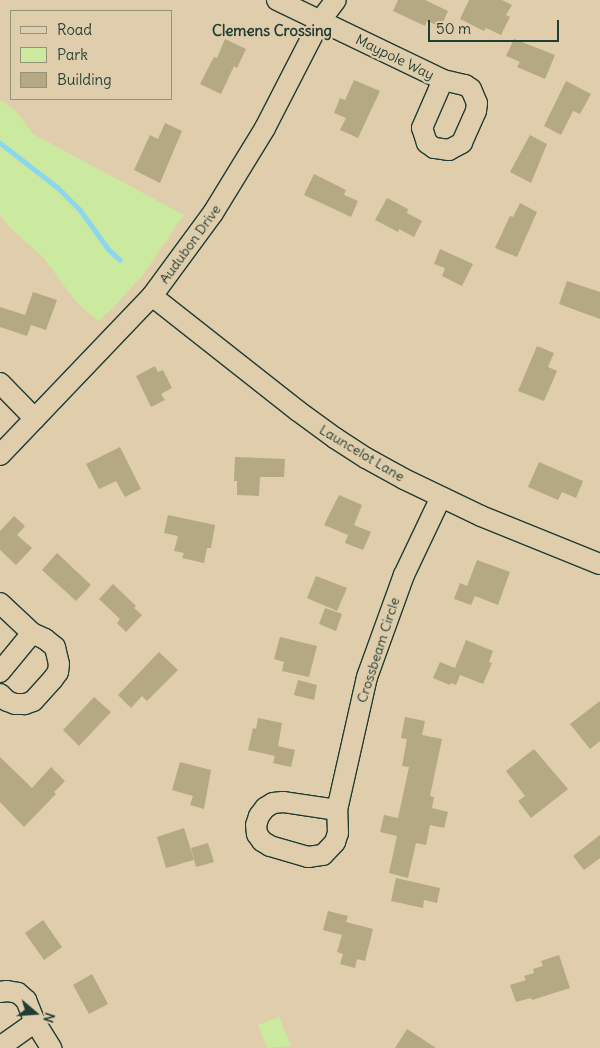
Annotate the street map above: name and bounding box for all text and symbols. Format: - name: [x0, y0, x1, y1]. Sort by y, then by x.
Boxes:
- legend: [10, 10, 172, 100]
- scale bar: [430, 10, 561, 42]
- text: 50 m: [436, 19, 471, 38]
- text: Road: [57, 20, 92, 39]
- district label: Clemens Crossing: [212, 22, 332, 40]
- street label: Maypole Way: [353, 31, 437, 83]
- text: Park: [57, 45, 88, 64]
- text: Building: [57, 70, 112, 89]
- street label: Audubon Drive: [156, 201, 224, 287]
- street label: Launcelot Lane: [316, 421, 408, 485]
- street label: Crossbeam Circle: [353, 595, 403, 705]
- north arrow: [10, 988, 60, 1038]
- text: N: [39, 1010, 59, 1025]

